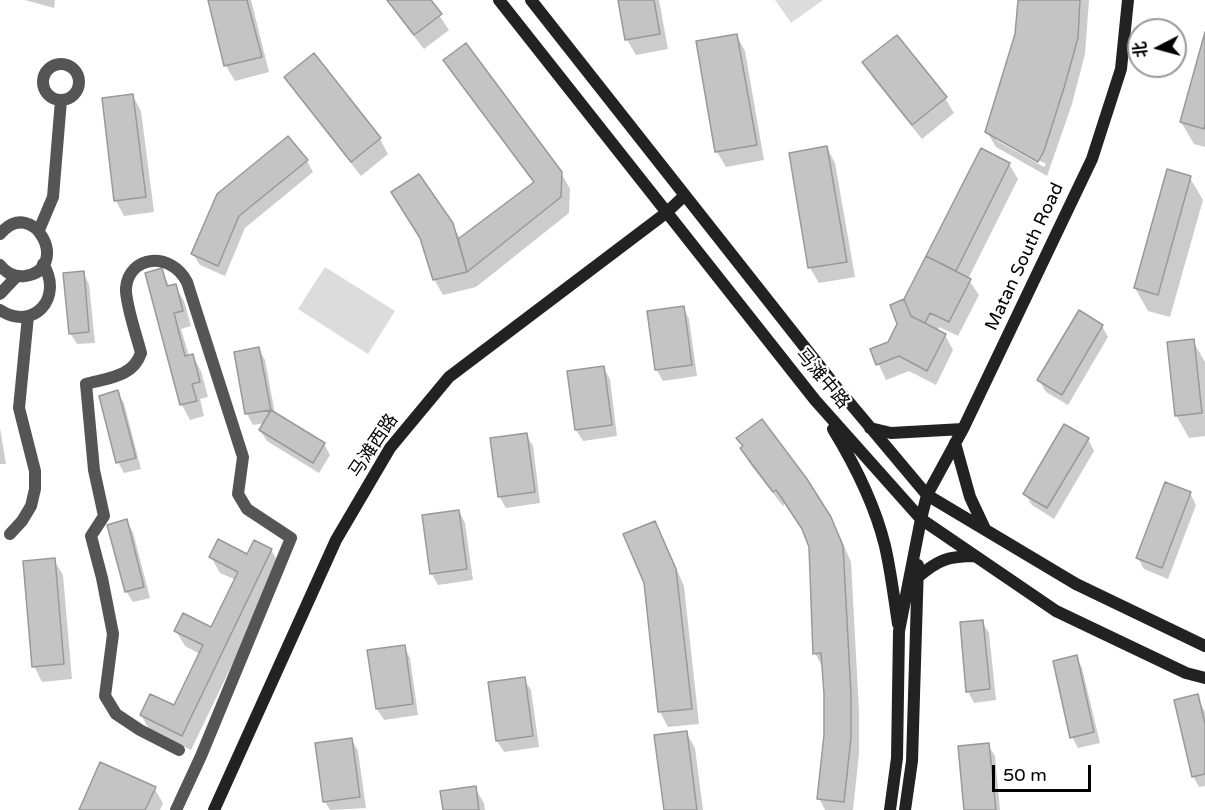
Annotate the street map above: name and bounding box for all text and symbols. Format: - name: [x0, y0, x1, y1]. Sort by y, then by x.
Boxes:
- north arrow: [1127, 18, 1187, 78]
- text: 北: [1130, 41, 1152, 59]
- street label: Matan South Road: [981, 180, 1069, 334]
- street label: 马滩中路: [791, 344, 853, 414]
- street label: 马滩西路: [345, 410, 403, 482]
- scale bar: [995, 753, 1094, 791]
- text: 50 m: [1003, 764, 1047, 786]

